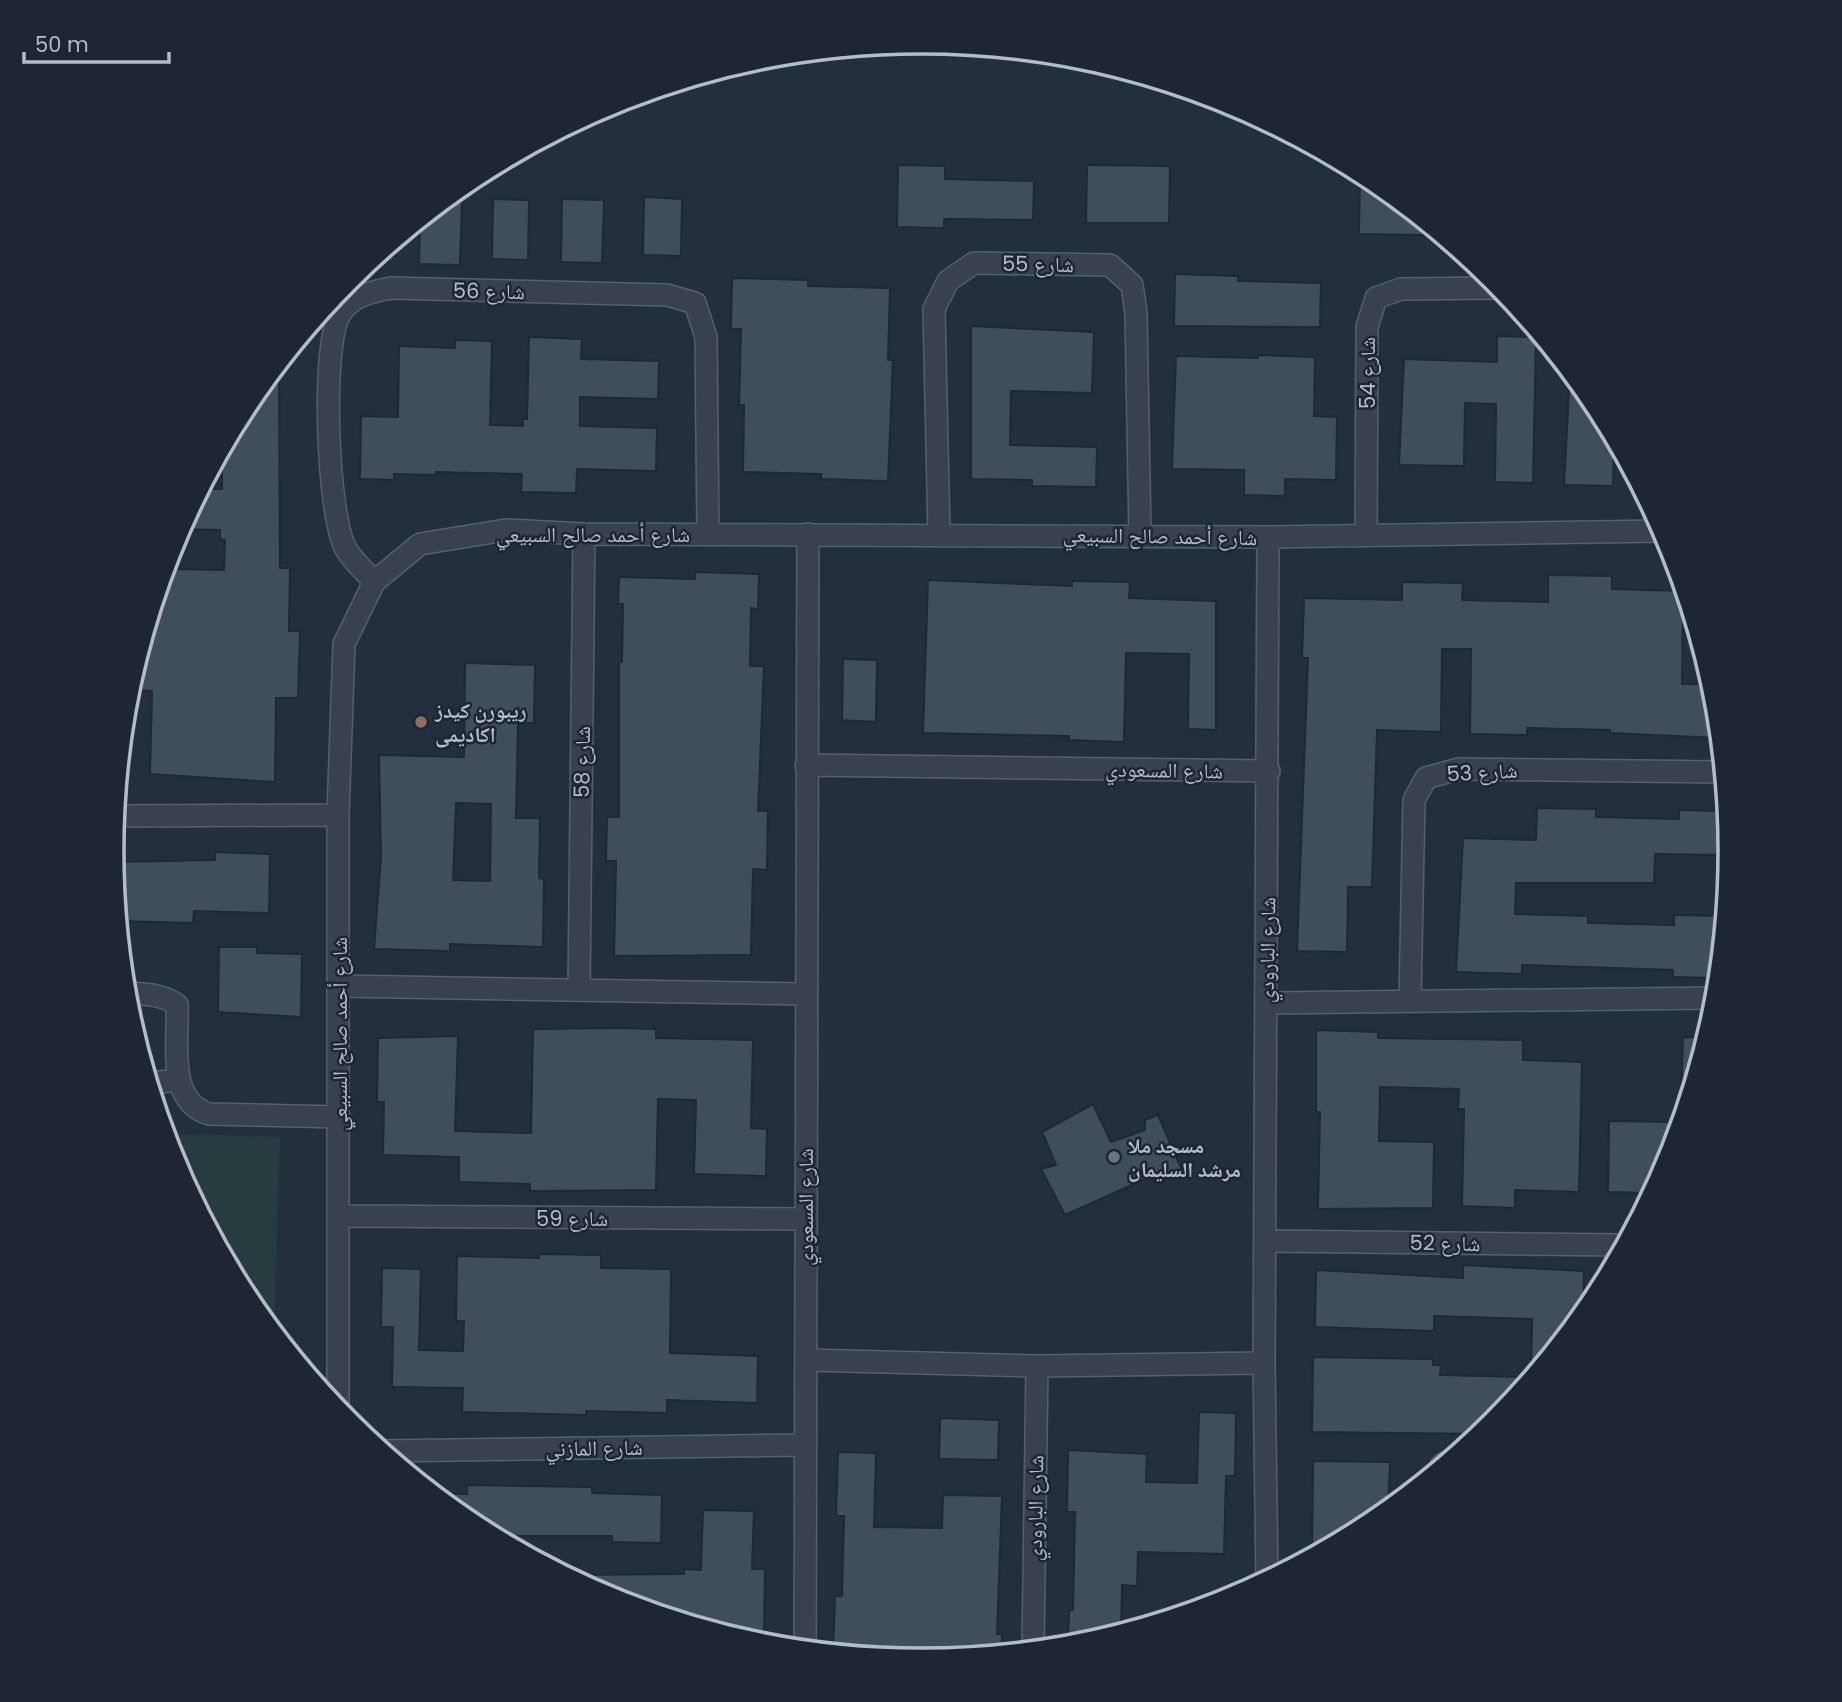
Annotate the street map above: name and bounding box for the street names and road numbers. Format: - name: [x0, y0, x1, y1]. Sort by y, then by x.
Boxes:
- street label: شارع 55: [1002, 249, 1074, 279]
- street label: شارع 56: [453, 276, 525, 306]
- street label: شارع 54: [1353, 337, 1382, 409]
- street label: شارع أحمد صالح السبيعي: [496, 520, 690, 551]
- street label: شارع أحمد صالح السبيعي: [1063, 520, 1257, 555]
- street label: شارع 58: [567, 726, 597, 798]
- street label: شارع المسعودي: [1105, 754, 1223, 788]
- street label: شارع 53: [1446, 756, 1518, 788]
- street label: شارع البارودي: [1252, 897, 1285, 1003]
- street label: شارع أحمد صالح السبيعي: [325, 937, 356, 1131]
- street label: شارع المسعودي: [791, 1148, 822, 1266]
- street label: شارع 59: [536, 1204, 608, 1233]
- street label: شارع 52: [1409, 1228, 1481, 1258]
- street label: شارع المازني: [545, 1433, 643, 1466]
- street label: شارع البارودي: [1020, 1455, 1053, 1561]

